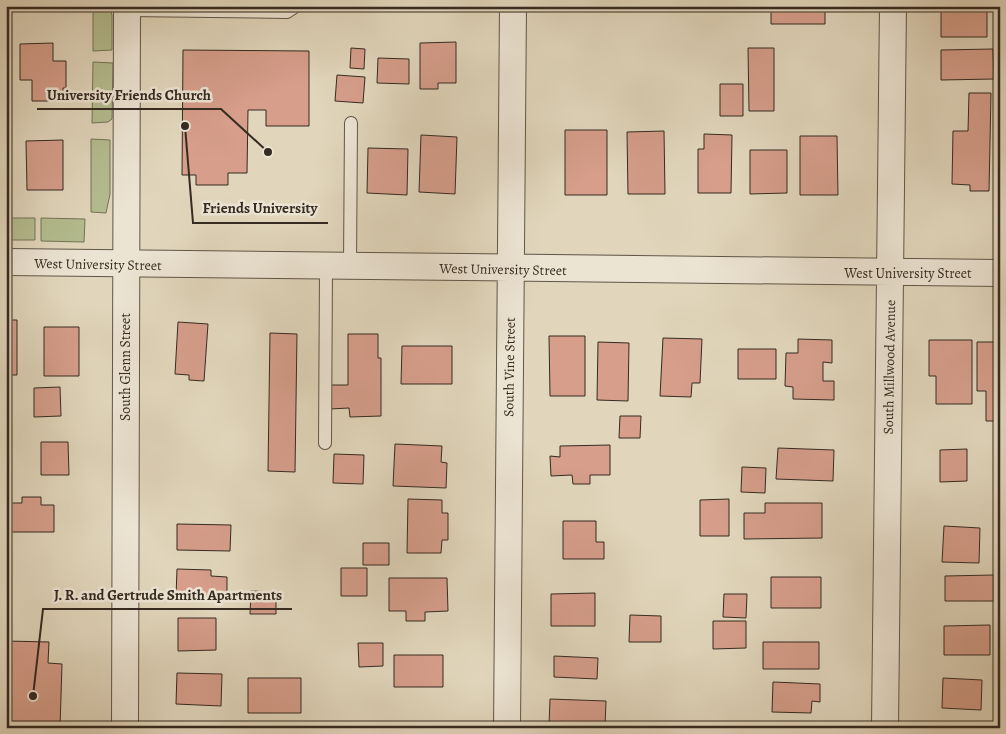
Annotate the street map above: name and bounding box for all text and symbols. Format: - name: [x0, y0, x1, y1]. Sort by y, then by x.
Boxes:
- callout: University Friends Church: [37, 79, 221, 109]
- text: University Friends Church: [47, 85, 211, 105]
- callout: Friends University: [193, 193, 328, 223]
- text: Friends University: [202, 198, 319, 218]
- street label: West University Street: [33, 254, 162, 275]
- street label: West University Street: [438, 259, 567, 280]
- street label: West University Street: [843, 264, 972, 283]
- street label: South Millwood Avenue: [879, 300, 900, 434]
- street label: South Glenn Street: [116, 313, 135, 421]
- street label: South Vine Street: [499, 317, 520, 417]
- callout: J. R. and Gertrude Smith Apartments: [43, 579, 292, 609]
- text: J. R. and Gertrude Smith Apartments: [54, 585, 282, 605]

